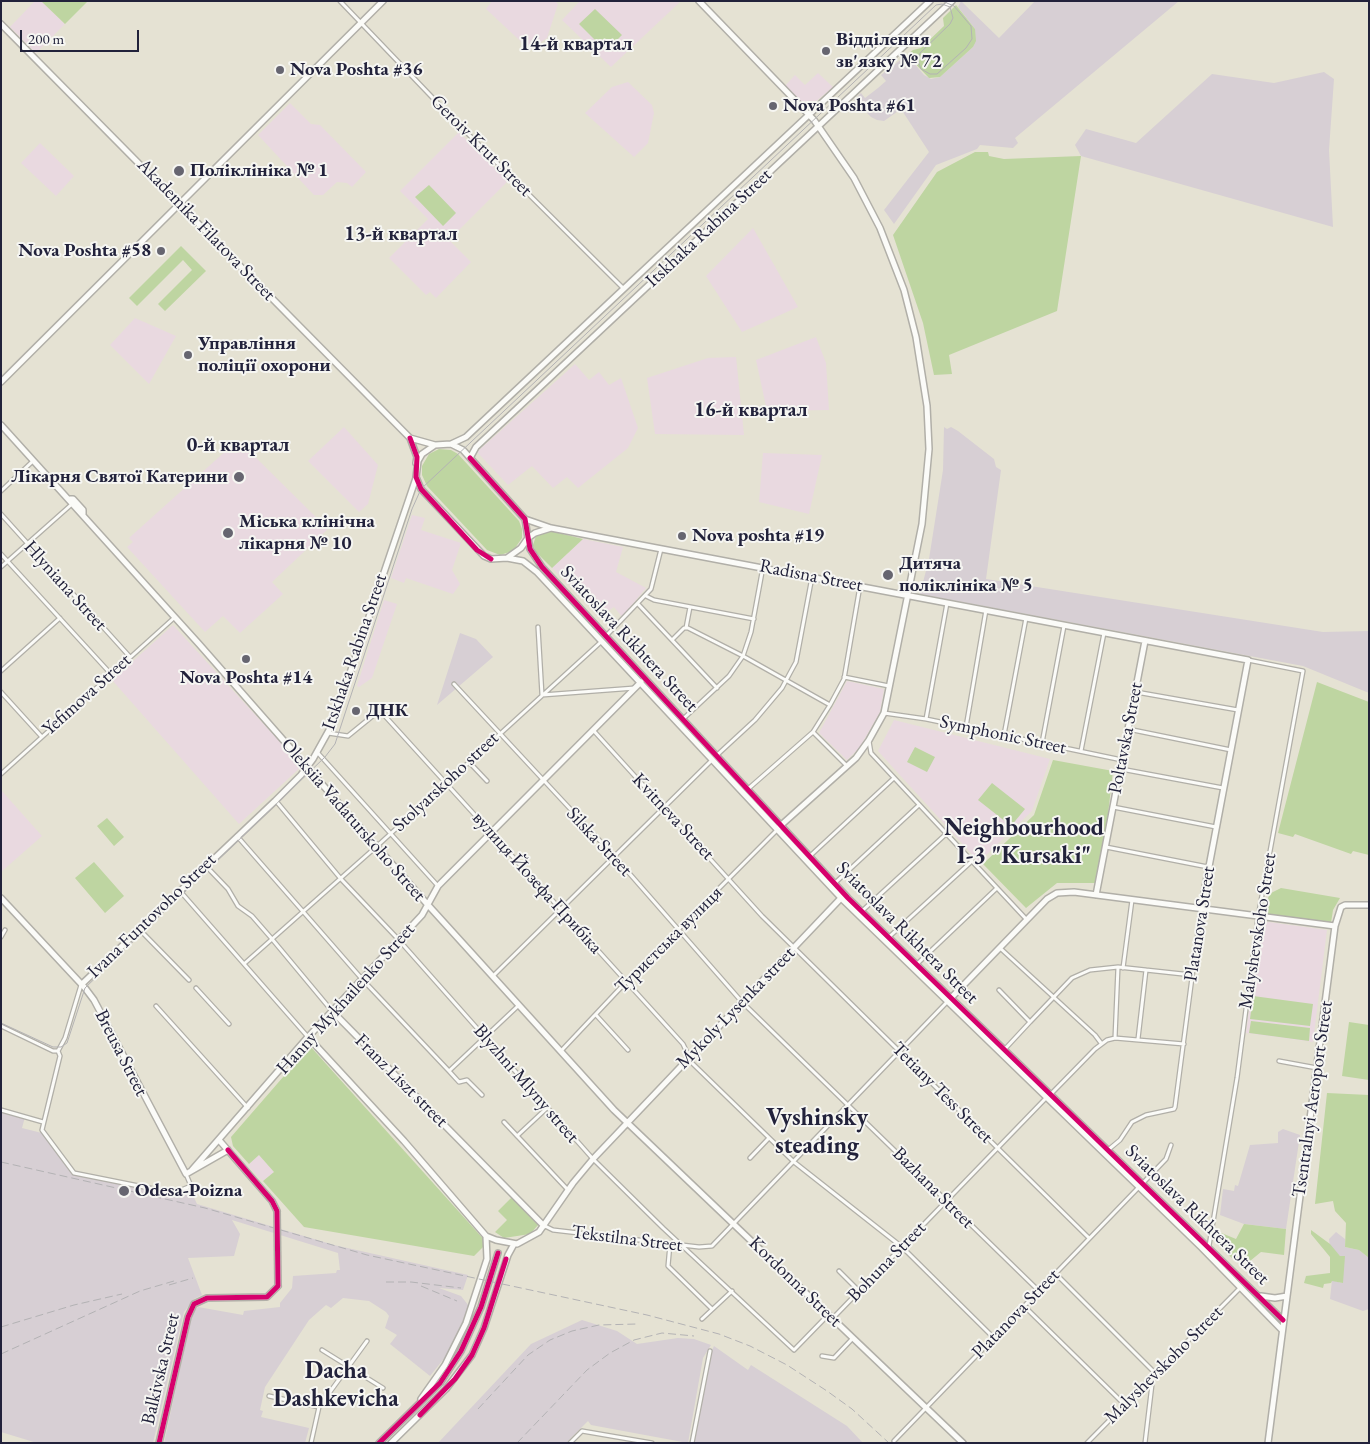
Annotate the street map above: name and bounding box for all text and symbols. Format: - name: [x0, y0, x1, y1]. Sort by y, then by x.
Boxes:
- scale bar: [22, 20, 141, 52]
- text: 200 m: [28, 29, 64, 48]
- place label: Відділення зв'язку № 72: [836, 29, 942, 73]
- district label: 14-й квартал: [519, 33, 633, 57]
- marker: Відділення зв'язку № 72: [820, 45, 832, 57]
- place label: Nova Poshta #36: [290, 59, 423, 81]
- marker: Nova Poshta #36: [274, 64, 286, 76]
- street label: Geroiv Krut Street: [425, 90, 537, 202]
- place label: Nova Poshta #61: [783, 95, 916, 117]
- marker: Nova Poshta #61: [767, 100, 779, 112]
- street label: Akademika Filatova Street: [132, 154, 280, 306]
- place label: Поліклініка № 1: [190, 160, 328, 182]
- marker: Поліклініка № 1: [172, 164, 186, 178]
- street label: Itskhaka Rabina Street: [641, 164, 777, 292]
- district label: 13-й квартал: [344, 223, 458, 247]
- place label: Nova Poshta #58: [18, 240, 151, 262]
- marker: Nova Poshta #58: [155, 245, 167, 257]
- place label: Управління поліції охорони: [198, 333, 331, 377]
- marker: Управління поліції охорони: [182, 349, 194, 361]
- district label: 16-й квартал: [694, 399, 808, 423]
- district label: 0-й квартал: [187, 434, 289, 458]
- place label: Лікарня Святої Катерини: [11, 466, 228, 488]
- marker: Лікарня Святої Катерини: [232, 470, 246, 484]
- place label: Міська клінічна лікарня № 10: [239, 511, 375, 555]
- place label: Nova poshta #19: [692, 525, 824, 547]
- marker: Міська клінічна лікарня № 10: [221, 526, 235, 540]
- marker: Nova poshta #19: [676, 530, 688, 542]
- street label: Hlyniana Street: [18, 536, 112, 636]
- place label: Дитяча поліклініка № 5: [899, 553, 1033, 597]
- street label: Radisna Street: [757, 555, 865, 597]
- street label: Sviatoslava Rikhtera Street: [555, 561, 703, 717]
- marker: Дитяча поліклініка № 5: [881, 568, 895, 582]
- street label: Itskhaka Rabina Street: [318, 571, 392, 733]
- street label: Yefimova Street: [38, 649, 136, 741]
- marker: Nova Poshta #14: [240, 653, 252, 665]
- place label: Nova Poshta #14: [180, 667, 312, 689]
- street label: Poltavska Street: [1104, 680, 1148, 796]
- place label: ДНК: [366, 700, 408, 722]
- marker: ДНК: [350, 705, 362, 717]
- street label: Symphonic Street: [938, 710, 1068, 760]
- street label: Stolyarskoho street: [388, 727, 504, 837]
- street label: Oleksiia Vadaturskoho Street: [276, 734, 430, 906]
- street label: Kvitneva Street: [627, 769, 719, 865]
- street label: Silska Street: [561, 803, 637, 881]
- street label: вулиця Йозефа Прибіка: [467, 807, 607, 959]
- district label: Neighbourhood I-3 "Kursaki": [944, 814, 1104, 870]
- street label: Ivana Funtovoho Street: [83, 849, 221, 983]
- street label: Malyshevskoho Street: [1234, 851, 1282, 1011]
- street label: Sviatoslava Rikhtera Street: [831, 857, 983, 1009]
- street label: Platanova Street: [1180, 865, 1220, 983]
- street label: Туристська вулиця: [611, 882, 727, 998]
- street label: Hanny Mykhailenko Street: [272, 919, 420, 1079]
- street label: Mykoly Lysenka street: [672, 942, 800, 1074]
- street label: Tsentralnyi Aeroport Street: [1288, 999, 1338, 1199]
- street label: Breusa Street: [89, 1006, 153, 1100]
- street label: Blyzhni Mlyny street: [468, 1020, 584, 1148]
- street label: Franz Liszt street: [350, 1030, 452, 1132]
- street label: Tetiany Tess Street: [887, 1038, 997, 1148]
- district label: Vyshinsky steading: [766, 1104, 868, 1160]
- street label: Sviatoslava Rikhtera Street: [1120, 1140, 1274, 1290]
- street label: Bazhana Street: [887, 1142, 979, 1234]
- place label: Odesa-Poizna: [135, 1180, 242, 1202]
- marker: Odesa-Poizna: [117, 1184, 131, 1198]
- street label: Bohuna Street: [843, 1217, 931, 1307]
- street label: Tekstilna Street: [570, 1221, 684, 1257]
- street label: Kordonna Street: [744, 1232, 846, 1332]
- street label: Platanova Street: [967, 1264, 1065, 1364]
- street label: Malyshevskoho Street: [1100, 1301, 1228, 1429]
- street label: Balkivska Street: [137, 1311, 185, 1427]
- district label: Dacha Dashkevicha: [273, 1357, 399, 1413]

